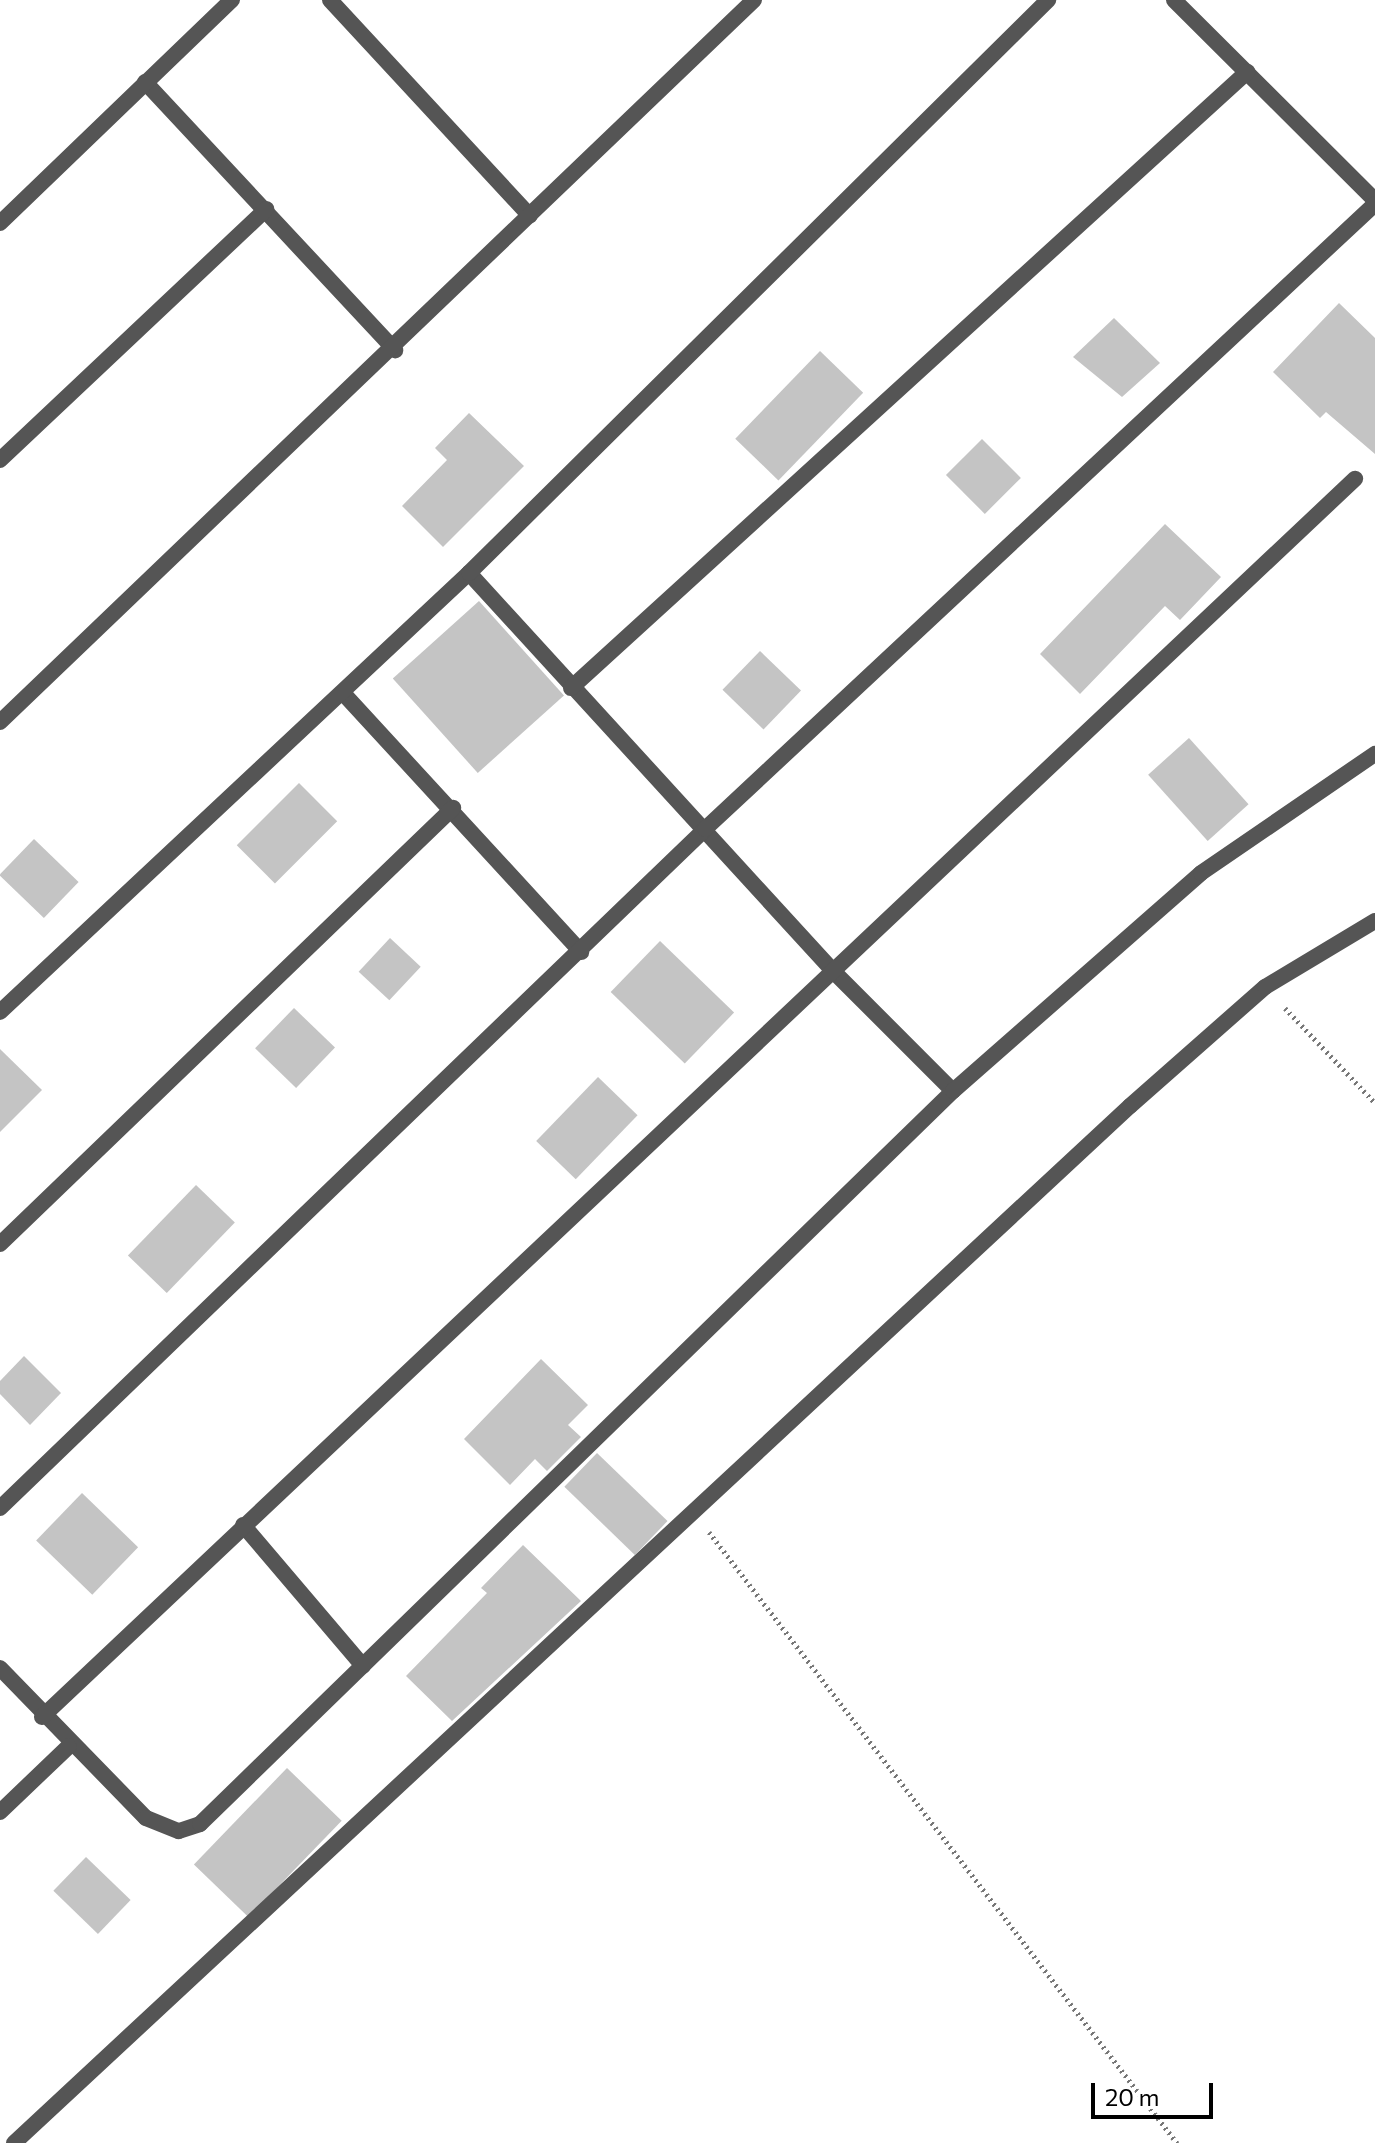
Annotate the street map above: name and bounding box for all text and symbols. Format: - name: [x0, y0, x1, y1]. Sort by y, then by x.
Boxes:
- scale bar: [1095, 2067, 1217, 2117]
- text: 20 m: [1105, 2082, 1159, 2111]

